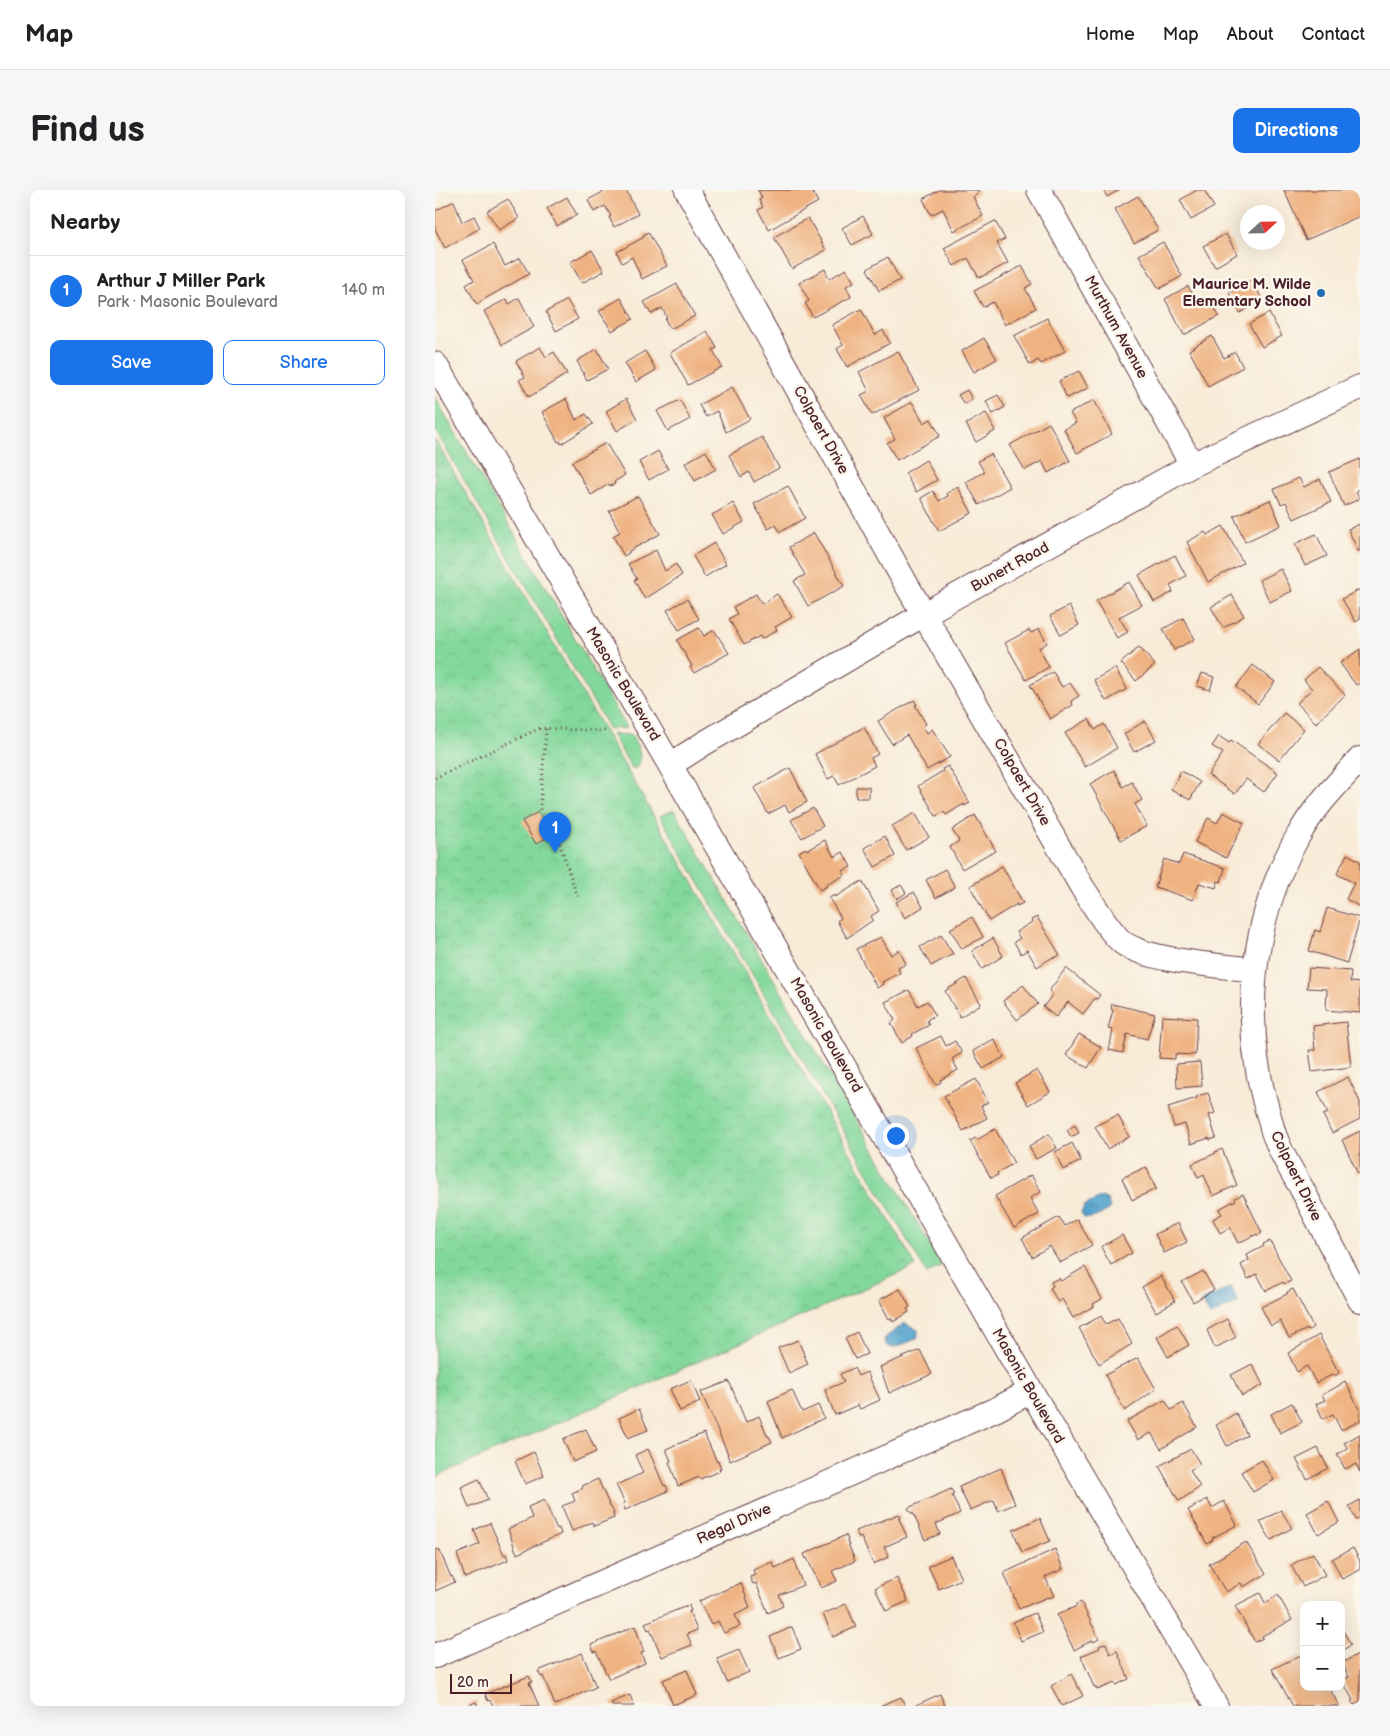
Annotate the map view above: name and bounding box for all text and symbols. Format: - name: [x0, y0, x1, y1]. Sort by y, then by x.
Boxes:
- text: Map: [25, 20, 73, 49]
- text: Home: [1086, 24, 1135, 45]
- text: Map: [1163, 24, 1199, 45]
- text: About: [1227, 24, 1274, 45]
- text: Contact: [1302, 24, 1365, 45]
- button: Directions: [1233, 108, 1360, 153]
- text: Find us: [30, 109, 145, 152]
- north arrow: [1240, 205, 1285, 250]
- text: Nearby: [50, 210, 120, 235]
- text: Arthur J Miller Park: [97, 270, 265, 293]
- street label: Murthum Avenue: [1080, 272, 1152, 382]
- place label: Maurice M. Wilde Elementary School: [1183, 275, 1311, 311]
- text: 1: [63, 281, 69, 300]
- text: 140 m: [342, 281, 385, 300]
- marker: Maurice M. Wilde Elementary School: [1315, 287, 1327, 299]
- text: Park · Masonic Boulevard: [97, 293, 278, 312]
- button: Save: [50, 340, 213, 385]
- button: Share: [223, 340, 385, 385]
- street label: Colpaert Drive: [789, 382, 853, 478]
- street label: Bunert Road: [968, 538, 1052, 596]
- street label: Masonic Boulevard: [581, 624, 665, 744]
- street label: Colpaert Drive: [989, 735, 1055, 829]
- pin: 1: [539, 812, 571, 853]
- street label: Masonic Boulevard: [785, 974, 867, 1096]
- your location: [883, 1123, 909, 1149]
- street label: Colpaert Drive: [1266, 1128, 1326, 1224]
- street label: Masonic Boulevard: [987, 1325, 1069, 1447]
- street label: Regal Drive: [694, 1499, 774, 1549]
- map controls: [1300, 1601, 1345, 1691]
- button: +: [1300, 1601, 1345, 1646]
- button: −: [1300, 1646, 1345, 1691]
- scale bar: [450, 1671, 513, 1694]
- text: 20 m: [457, 1674, 489, 1691]

